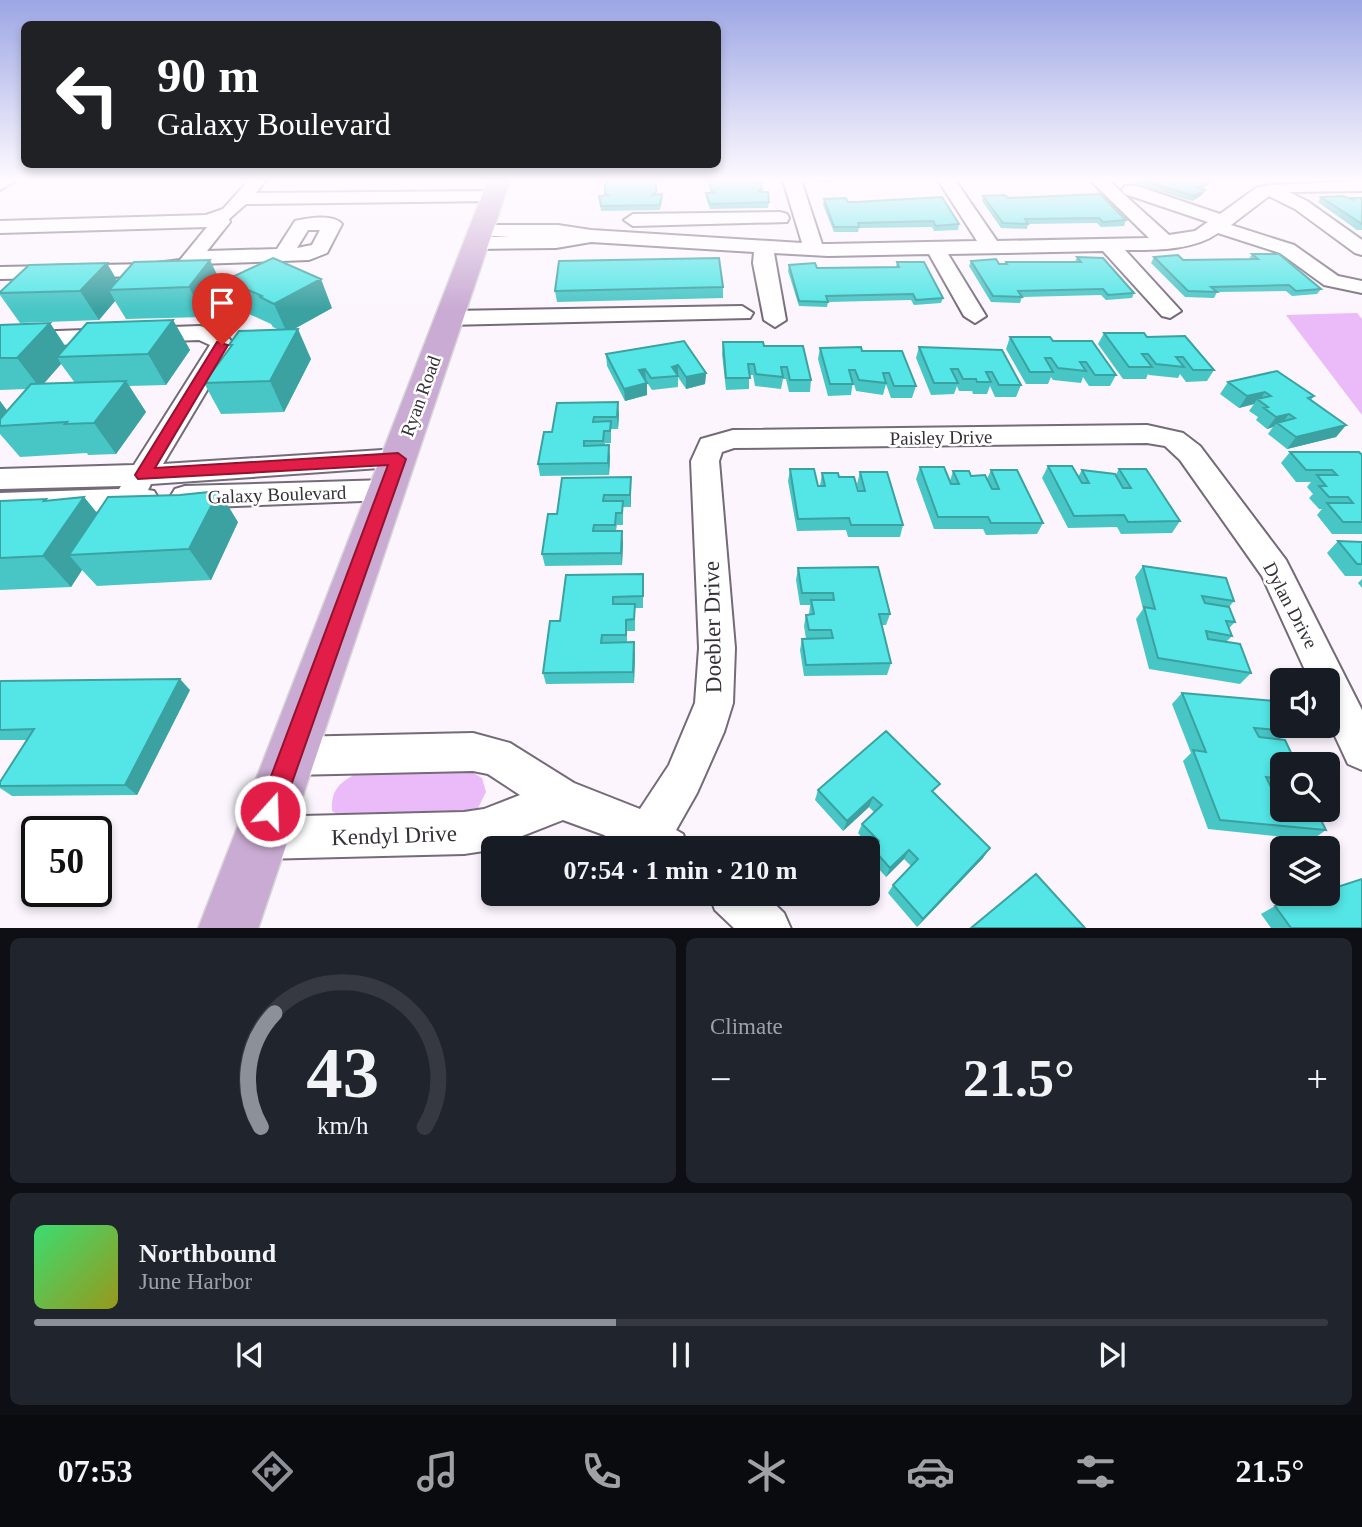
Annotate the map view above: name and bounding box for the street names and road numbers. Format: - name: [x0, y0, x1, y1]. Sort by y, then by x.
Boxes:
- street label: Ryan Road: [396, 353, 445, 439]
- street label: Paisley Drive: [889, 426, 993, 449]
- street label: Galaxy Boulevard: [207, 482, 347, 507]
- street label: Dylan Drive: [1259, 559, 1322, 652]
- street label: Doebler Drive: [699, 561, 726, 693]
- street label: Kendyl Drive: [331, 821, 457, 850]

